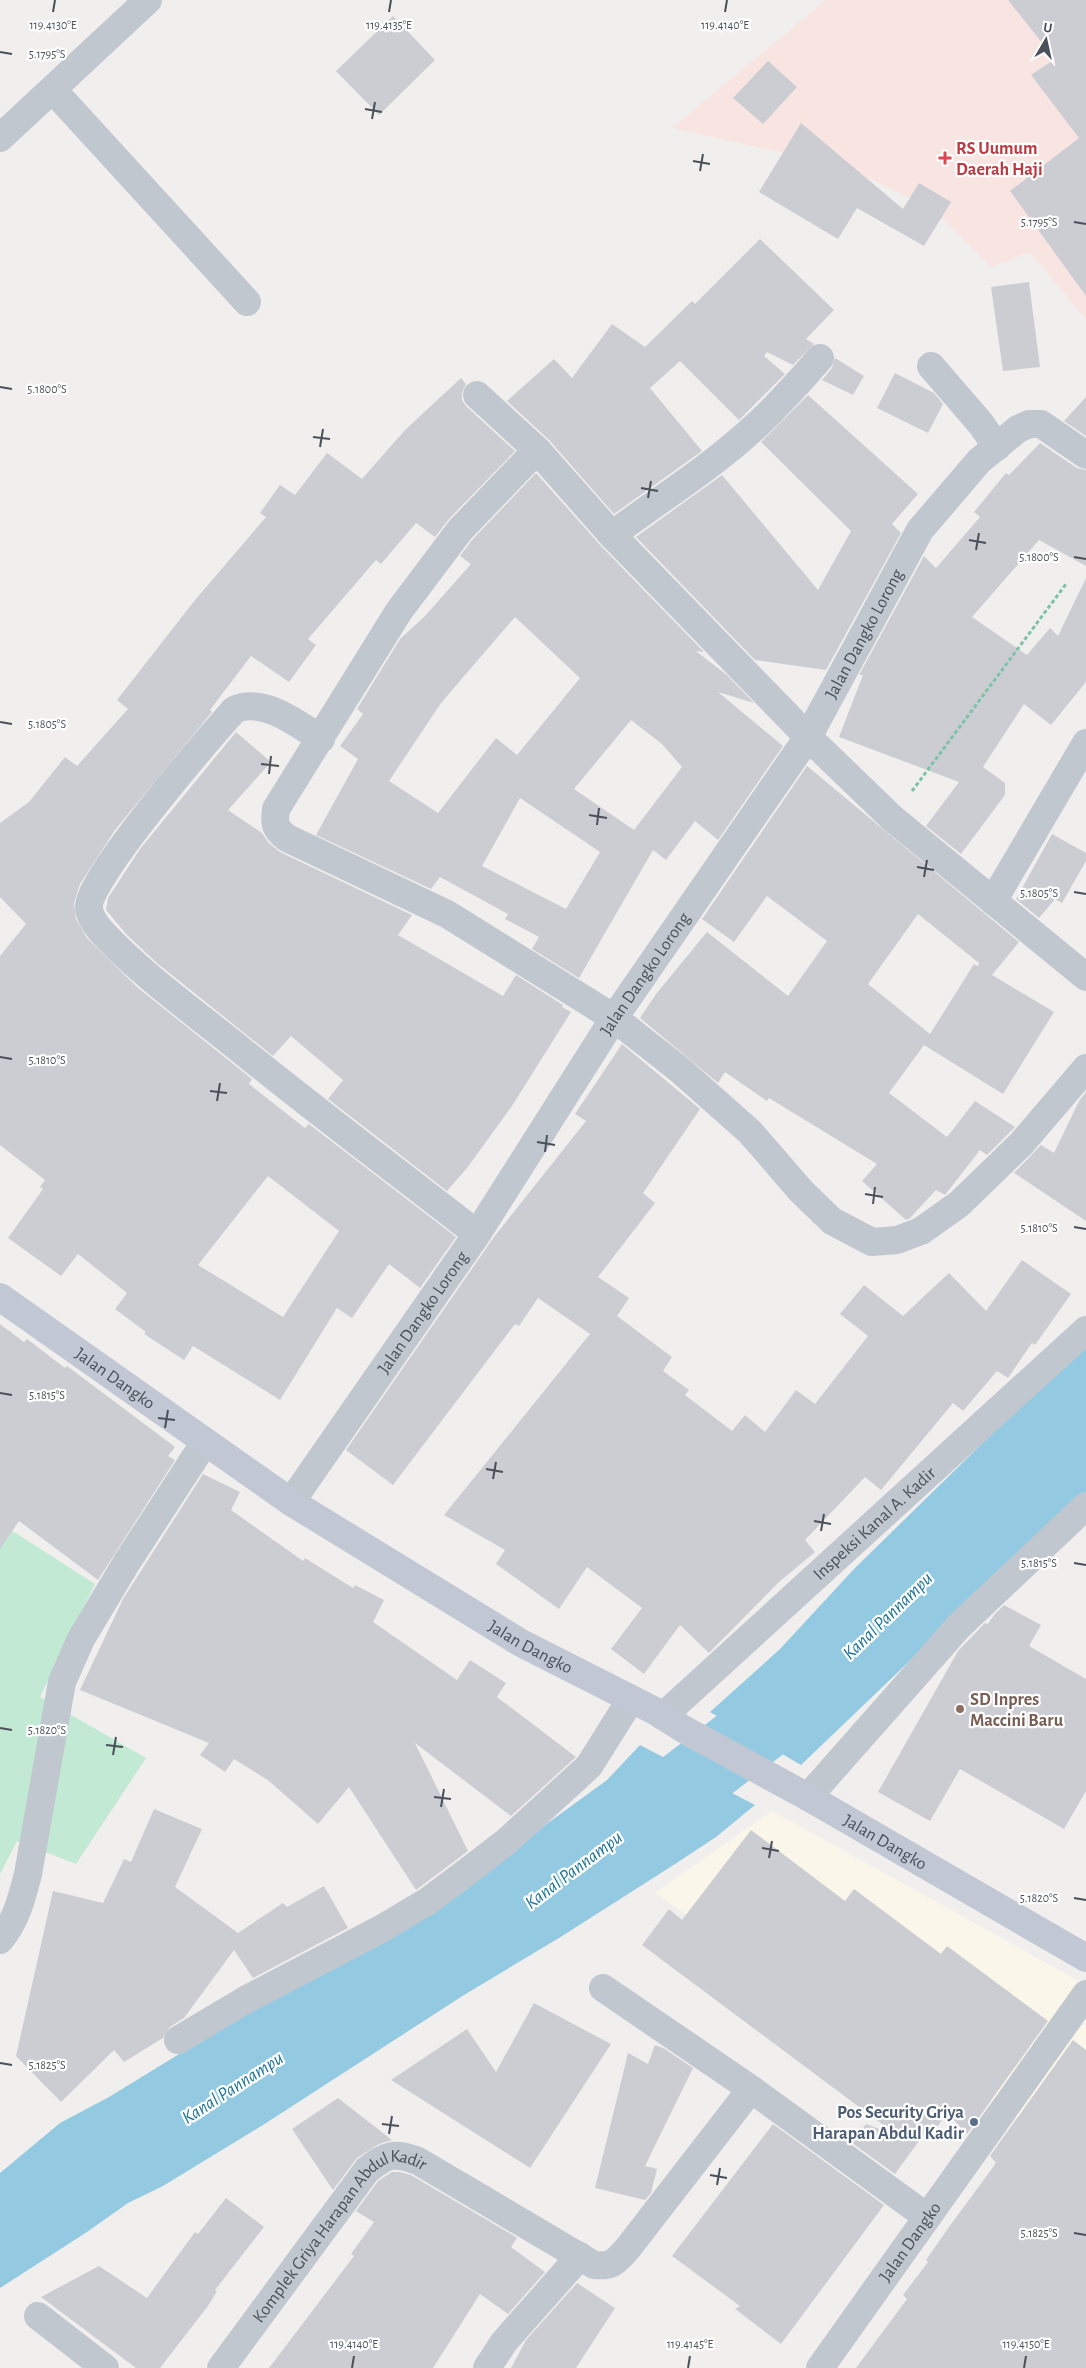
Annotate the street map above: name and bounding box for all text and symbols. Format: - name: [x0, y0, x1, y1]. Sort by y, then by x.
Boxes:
- north arrow: [1021, 15, 1071, 65]
- text: 119.4130°E: [29, 19, 77, 31]
- text: 119.4135°E: [366, 19, 412, 31]
- text: 119.4140°E: [701, 19, 749, 31]
- text: U: [1042, 21, 1053, 36]
- text: 5.1795°S: [29, 48, 66, 60]
- place label: RS Uumum Daerah Haji: [956, 140, 1043, 179]
- marker: RS Uumum Daerah Haji: [938, 151, 952, 165]
- text: 5.1795°S: [1021, 216, 1058, 228]
- text: 5.1800°S: [27, 383, 67, 395]
- text: 5.1800°S: [1019, 551, 1059, 563]
- street label: Jalan Dangko Lorong: [823, 566, 907, 702]
- text: 5.1805°S: [28, 718, 66, 730]
- text: 5.1805°S: [1020, 887, 1058, 899]
- street label: Jalan Dangko Lorong: [597, 909, 694, 1039]
- text: 5.1810°S: [28, 1054, 66, 1066]
- text: 5.1810°S: [1020, 1222, 1058, 1234]
- street label: Jalan Dangko Lorong: [375, 1248, 472, 1377]
- street label: Jalan Dangko: [71, 1345, 158, 1413]
- text: 5.1815°S: [29, 1389, 65, 1401]
- street label: Inspeksi Kanal A. Kadir: [810, 1464, 940, 1584]
- text: 5.1815°S: [1021, 1557, 1057, 1569]
- water label: Kanal Pannampu: [840, 1569, 937, 1663]
- street label: Jalan Dangko: [485, 1617, 575, 1678]
- place label: SD Inpres Maccini Baru: [970, 1691, 1064, 1730]
- marker: SD Inpres Maccini Baru: [954, 1703, 966, 1715]
- text: 5.1820°S: [28, 1724, 67, 1736]
- street label: Jalan Dangko: [840, 1812, 930, 1874]
- water label: Kanal Pannampu: [522, 1828, 626, 1913]
- text: 5.1820°S: [1020, 1892, 1059, 1904]
- water label: Kanal Pannampu: [179, 2049, 287, 2128]
- text: 5.1825°S: [28, 2059, 66, 2071]
- place label: Pos Security Griya Harapan Abdul Kadir: [812, 2104, 965, 2143]
- marker: Pos Security Griya Harapan Abdul Kadir: [968, 2116, 980, 2128]
- street label: Komplek Griya Harapan Abdul Kadir: [250, 2148, 430, 2326]
- street label: Jalan Dangko: [876, 2199, 945, 2285]
- text: 5.1825°S: [1020, 2227, 1058, 2239]
- text: 119.4140°E: [330, 2338, 378, 2350]
- text: 119.4145°E: [667, 2338, 714, 2350]
- text: 119.4150°E: [1002, 2338, 1050, 2350]

